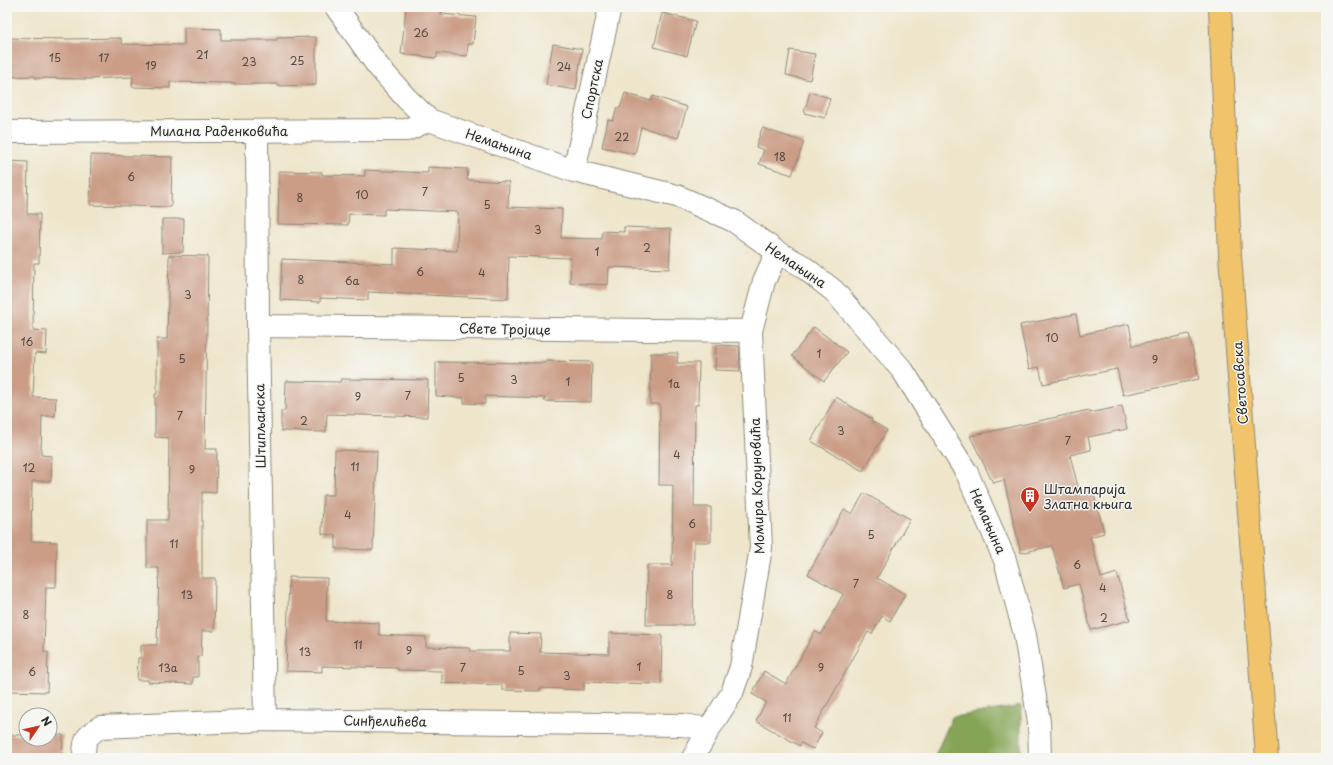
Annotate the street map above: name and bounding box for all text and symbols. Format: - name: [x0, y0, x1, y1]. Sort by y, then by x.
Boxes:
- house number: 26: [413, 24, 429, 41]
- house number: 21: [196, 46, 208, 63]
- house number: 15: [49, 49, 61, 66]
- house number: 17: [99, 49, 110, 66]
- house number: 25: [290, 52, 304, 69]
- house number: 23: [242, 53, 256, 70]
- street label: Спортска: [576, 56, 607, 121]
- house number: 19: [145, 57, 157, 74]
- house number: 24: [557, 58, 571, 75]
- street label: Милана Раденковића: [150, 121, 289, 140]
- street label: Немањина: [463, 123, 536, 164]
- house number: 22: [615, 128, 629, 145]
- house number: 18: [774, 148, 786, 165]
- house number: 6: [127, 168, 135, 185]
- house number: 7: [422, 183, 428, 200]
- house number: 10: [356, 186, 368, 203]
- house number: 8: [297, 189, 304, 206]
- house number: 5: [483, 196, 491, 213]
- house number: 3: [534, 221, 542, 238]
- street label: Немањина: [762, 237, 831, 292]
- house number: 2: [643, 239, 651, 256]
- house number: 1: [595, 243, 600, 260]
- house number: 6: [416, 263, 424, 280]
- house number: 4: [478, 264, 486, 281]
- house number: 8: [298, 271, 305, 288]
- house number: 6a: [345, 272, 359, 289]
- house number: 3: [184, 286, 192, 303]
- street label: Свете Тројице: [459, 318, 551, 339]
- house number: 10: [1046, 329, 1058, 346]
- house number: 16: [21, 333, 34, 350]
- street label: Светосавска: [1227, 340, 1252, 425]
- house number: 1: [817, 345, 822, 362]
- house number: 5: [178, 350, 186, 367]
- house number: 9: [1152, 351, 1158, 368]
- house number: 5: [457, 369, 465, 386]
- house number: 3: [510, 371, 518, 388]
- house number: 1: [566, 373, 571, 390]
- house number: 1a: [668, 375, 680, 392]
- street label: Штипљанска: [249, 383, 270, 468]
- house number: 7: [405, 387, 411, 404]
- house number: 9: [355, 388, 361, 405]
- house number: 7: [177, 407, 183, 424]
- house number: 2: [300, 412, 308, 429]
- street label: Момира Коруновића: [745, 417, 768, 554]
- house number: 3: [837, 422, 845, 439]
- house number: 7: [1065, 432, 1071, 449]
- house number: 4: [673, 446, 681, 463]
- house number: 11: [350, 458, 360, 475]
- house number: 12: [23, 459, 36, 476]
- house number: 9: [189, 461, 195, 478]
- place label: Штампарија Златна књига: [1043, 479, 1133, 513]
- street label: Немањина: [966, 485, 1012, 557]
- building icon: Штампарија Златна књига: [1019, 485, 1041, 513]
- house number: 4: [344, 506, 352, 523]
- house number: 6: [688, 515, 696, 532]
- house number: 5: [867, 526, 875, 543]
- house number: 11: [169, 535, 179, 552]
- house number: 6: [1073, 556, 1081, 573]
- house number: 7: [853, 575, 859, 592]
- house number: 4: [1099, 579, 1107, 596]
- house number: 13: [181, 586, 193, 603]
- house number: 8: [667, 586, 674, 603]
- house number: 8: [23, 606, 30, 623]
- house number: 2: [1100, 609, 1108, 626]
- house number: 11: [353, 636, 363, 653]
- house number: 9: [406, 642, 412, 659]
- house number: 13: [299, 643, 311, 660]
- house number: 1: [637, 658, 642, 675]
- house number: 13a: [158, 659, 178, 676]
- house number: 7: [460, 659, 466, 676]
- house number: 9: [818, 659, 824, 676]
- house number: 5: [517, 662, 525, 679]
- house number: 6: [28, 663, 36, 680]
- house number: 3: [563, 667, 571, 684]
- north arrow: [18, 707, 58, 747]
- house number: 11: [782, 709, 792, 726]
- street label: Синђелићева: [343, 710, 428, 731]
- text: N: [37, 713, 56, 730]

